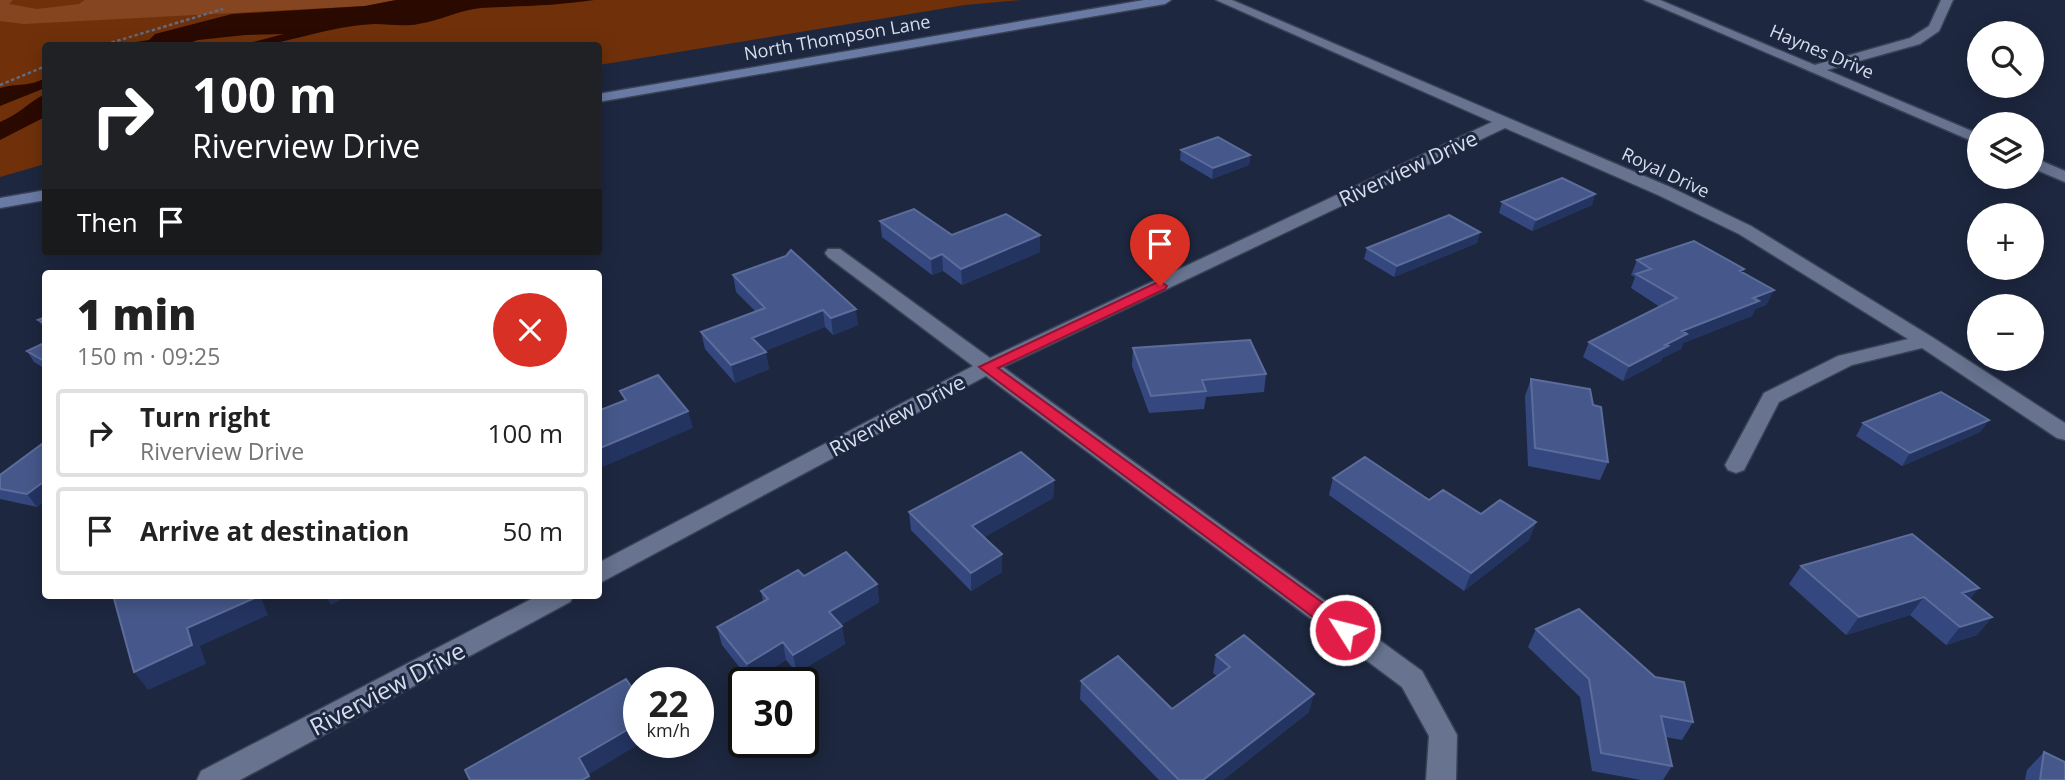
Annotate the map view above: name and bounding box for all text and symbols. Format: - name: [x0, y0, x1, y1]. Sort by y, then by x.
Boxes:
- street label: North Thompson Lane: [742, 9, 932, 65]
- street label: Haynes Drive: [1766, 18, 1878, 84]
- map controls: [1967, 21, 2044, 371]
- button: search: [1967, 21, 2044, 98]
- text: 100 m: [192, 61, 337, 127]
- icon: right: [77, 70, 168, 161]
- button: layers: [1967, 112, 2044, 189]
- text: Riverview Drive: [192, 124, 420, 167]
- street label: Riverview Drive: [1334, 124, 1482, 212]
- street label: Royal Drive: [1618, 141, 1714, 203]
- icon: arrive: [152, 203, 190, 241]
- button: +: [1967, 203, 2044, 280]
- text: Then: [77, 204, 138, 240]
- pin: [1130, 214, 1190, 286]
- icon: arrive: [1141, 225, 1179, 263]
- text: 1 min: [77, 285, 196, 342]
- button: close: [493, 293, 567, 367]
- button: −: [1967, 294, 2044, 371]
- text: 150 m · 09:25: [77, 340, 220, 372]
- street label: Riverview Drive: [824, 367, 970, 463]
- text: Turn right: [140, 399, 271, 435]
- icon: right: [81, 414, 119, 452]
- text: 100 m: [488, 415, 563, 451]
- text: Riverview Drive: [140, 435, 304, 467]
- icon: arrive: [81, 512, 119, 550]
- text: Arrive at destination: [140, 513, 409, 549]
- text: 50 m: [502, 513, 563, 549]
- position arrow: [1308, 593, 1382, 667]
- street label: Riverview Drive: [304, 633, 470, 743]
- speed limit sign: 30: [728, 667, 819, 758]
- text: 22: [648, 680, 689, 727]
- text: km/h: [647, 718, 690, 742]

